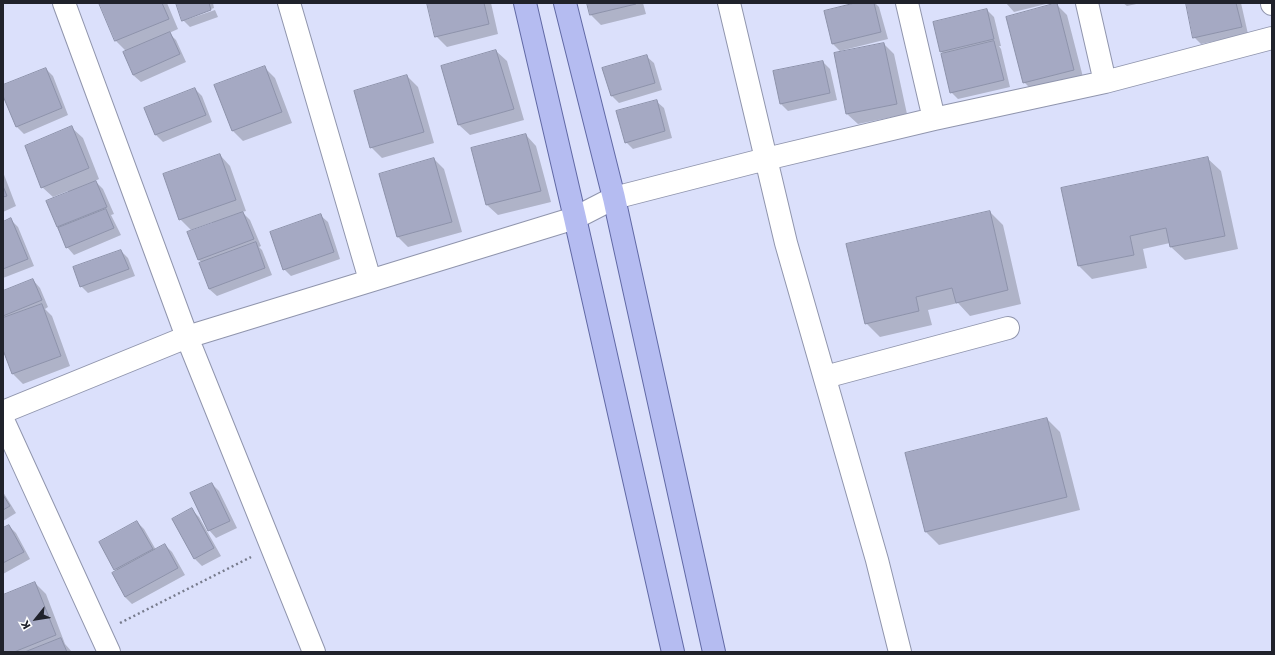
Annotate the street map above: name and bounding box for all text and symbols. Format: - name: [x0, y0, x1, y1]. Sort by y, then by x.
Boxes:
- north arrow: [16, 599, 56, 639]
- text: K: [17, 618, 34, 632]

